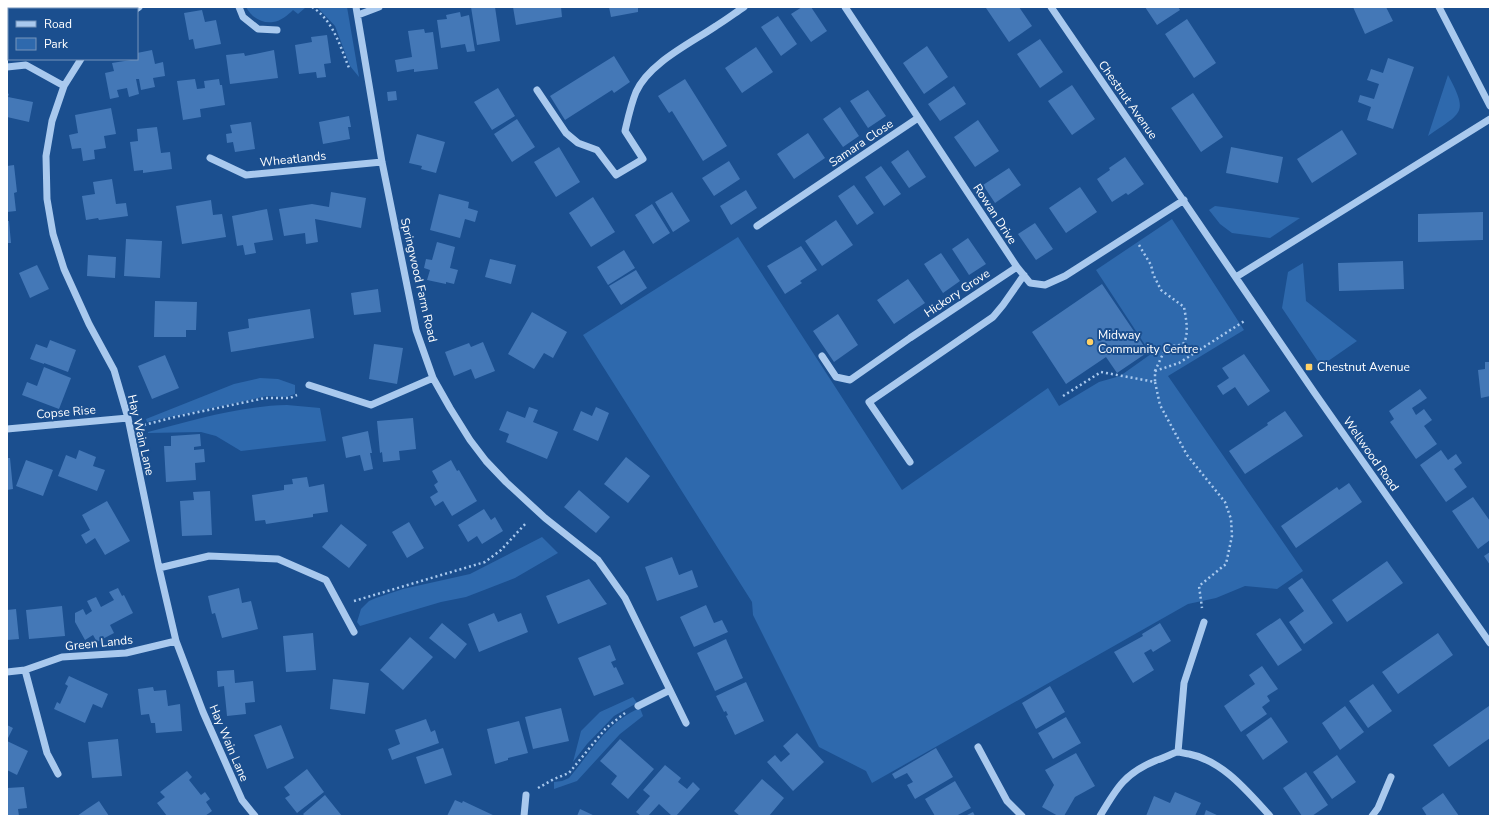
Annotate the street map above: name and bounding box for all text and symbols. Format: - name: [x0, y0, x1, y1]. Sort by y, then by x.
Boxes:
- legend: [8, 8, 138, 60]
- text: Road: [44, 16, 72, 32]
- text: Park: [44, 36, 69, 52]
- street label: Chestnut Avenue: [1095, 57, 1161, 143]
- street label: Samara Close: [826, 116, 896, 170]
- street label: Wheatlands: [259, 148, 327, 170]
- street label: Rowan Drive: [969, 181, 1021, 247]
- street label: Springwood Farm Road: [397, 216, 441, 344]
- street label: Hickory Grove: [921, 265, 993, 321]
- place label: Midway Community Centre: [1098, 327, 1198, 357]
- marker: Midway Community Centre: [1085, 337, 1095, 347]
- place label: Chestnut Avenue: [1317, 359, 1410, 375]
- marker: Chestnut Avenue: [1304, 362, 1314, 372]
- street label: Hay Wain Lane: [124, 393, 158, 477]
- street label: Copse Rise: [36, 401, 96, 423]
- street label: Wellwood Road: [1339, 414, 1403, 494]
- street label: Green Lands: [64, 631, 134, 655]
- street label: Hay Wain Lane: [206, 702, 252, 784]

